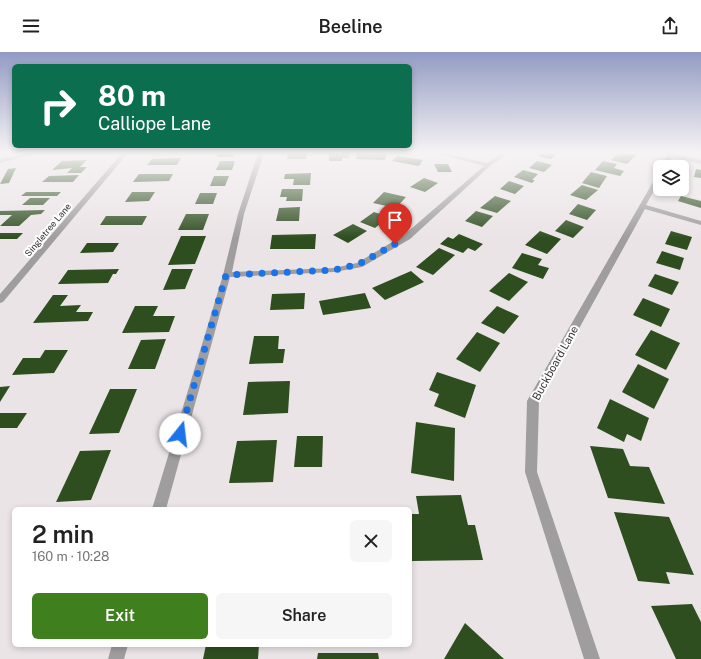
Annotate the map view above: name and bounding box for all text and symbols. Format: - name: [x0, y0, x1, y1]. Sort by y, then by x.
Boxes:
- icon: menu: [20, 15, 42, 37]
- icon: share: [659, 15, 681, 37]
- text: Beeline: [318, 16, 383, 37]
- text: 80 m: [98, 79, 166, 112]
- icon: right: [32, 80, 84, 132]
- text: Calliope Lane: [98, 113, 211, 134]
- map controls: [653, 160, 689, 196]
- button: layers: [653, 160, 689, 196]
- street label: Singletree Lane: [22, 201, 73, 259]
- pin: [378, 203, 412, 244]
- icon: arrive: [384, 209, 406, 231]
- street label: Buckboard Lane: [530, 324, 580, 402]
- position arrow: [159, 413, 201, 455]
- text: 2 min: [32, 520, 94, 548]
- button: close: [350, 520, 392, 562]
- text: 160 m · 10:28: [32, 549, 109, 564]
- button: Exit: [32, 593, 208, 639]
- button: Share: [216, 593, 392, 639]

